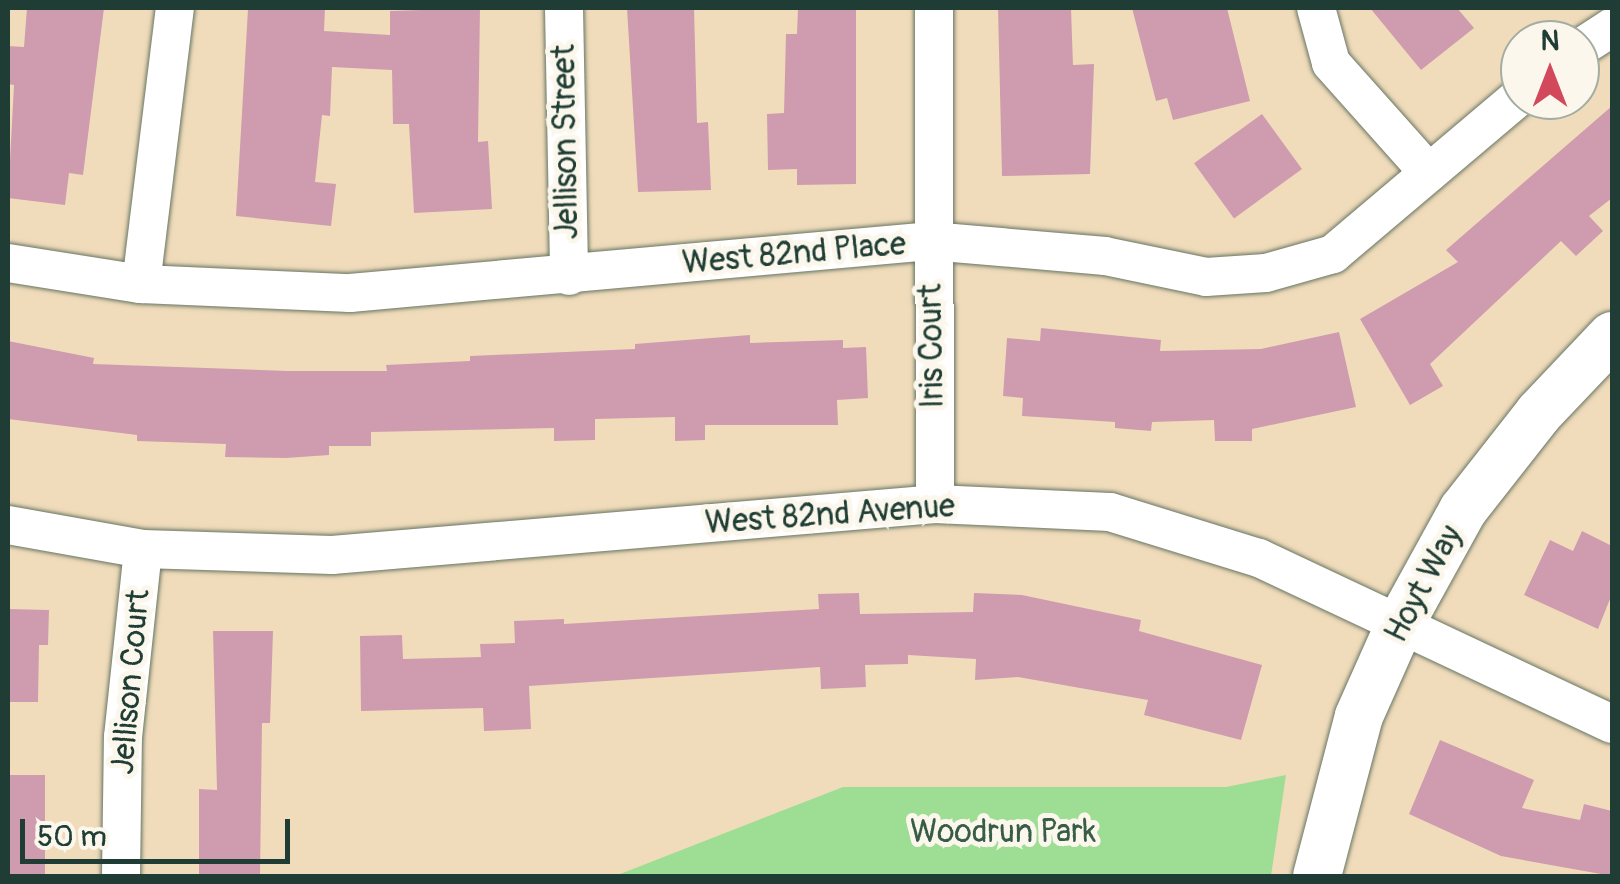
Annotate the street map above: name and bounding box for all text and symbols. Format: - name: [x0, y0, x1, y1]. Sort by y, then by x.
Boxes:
- north arrow: [1500, 20, 1600, 120]
- text: N: [1541, 24, 1559, 59]
- street label: Jellison Street: [545, 44, 587, 240]
- street label: West 82nd Place: [681, 225, 907, 283]
- street label: Iris Court: [912, 283, 952, 409]
- street label: West 82nd Avenue: [704, 487, 956, 543]
- street label: Hoyt Way: [1377, 519, 1471, 649]
- street label: Jellison Court: [104, 588, 158, 776]
- scale bar: [25, 799, 295, 861]
- park label: Woodrun Park: [910, 813, 1096, 851]
- text: 50 m: [37, 818, 107, 855]

